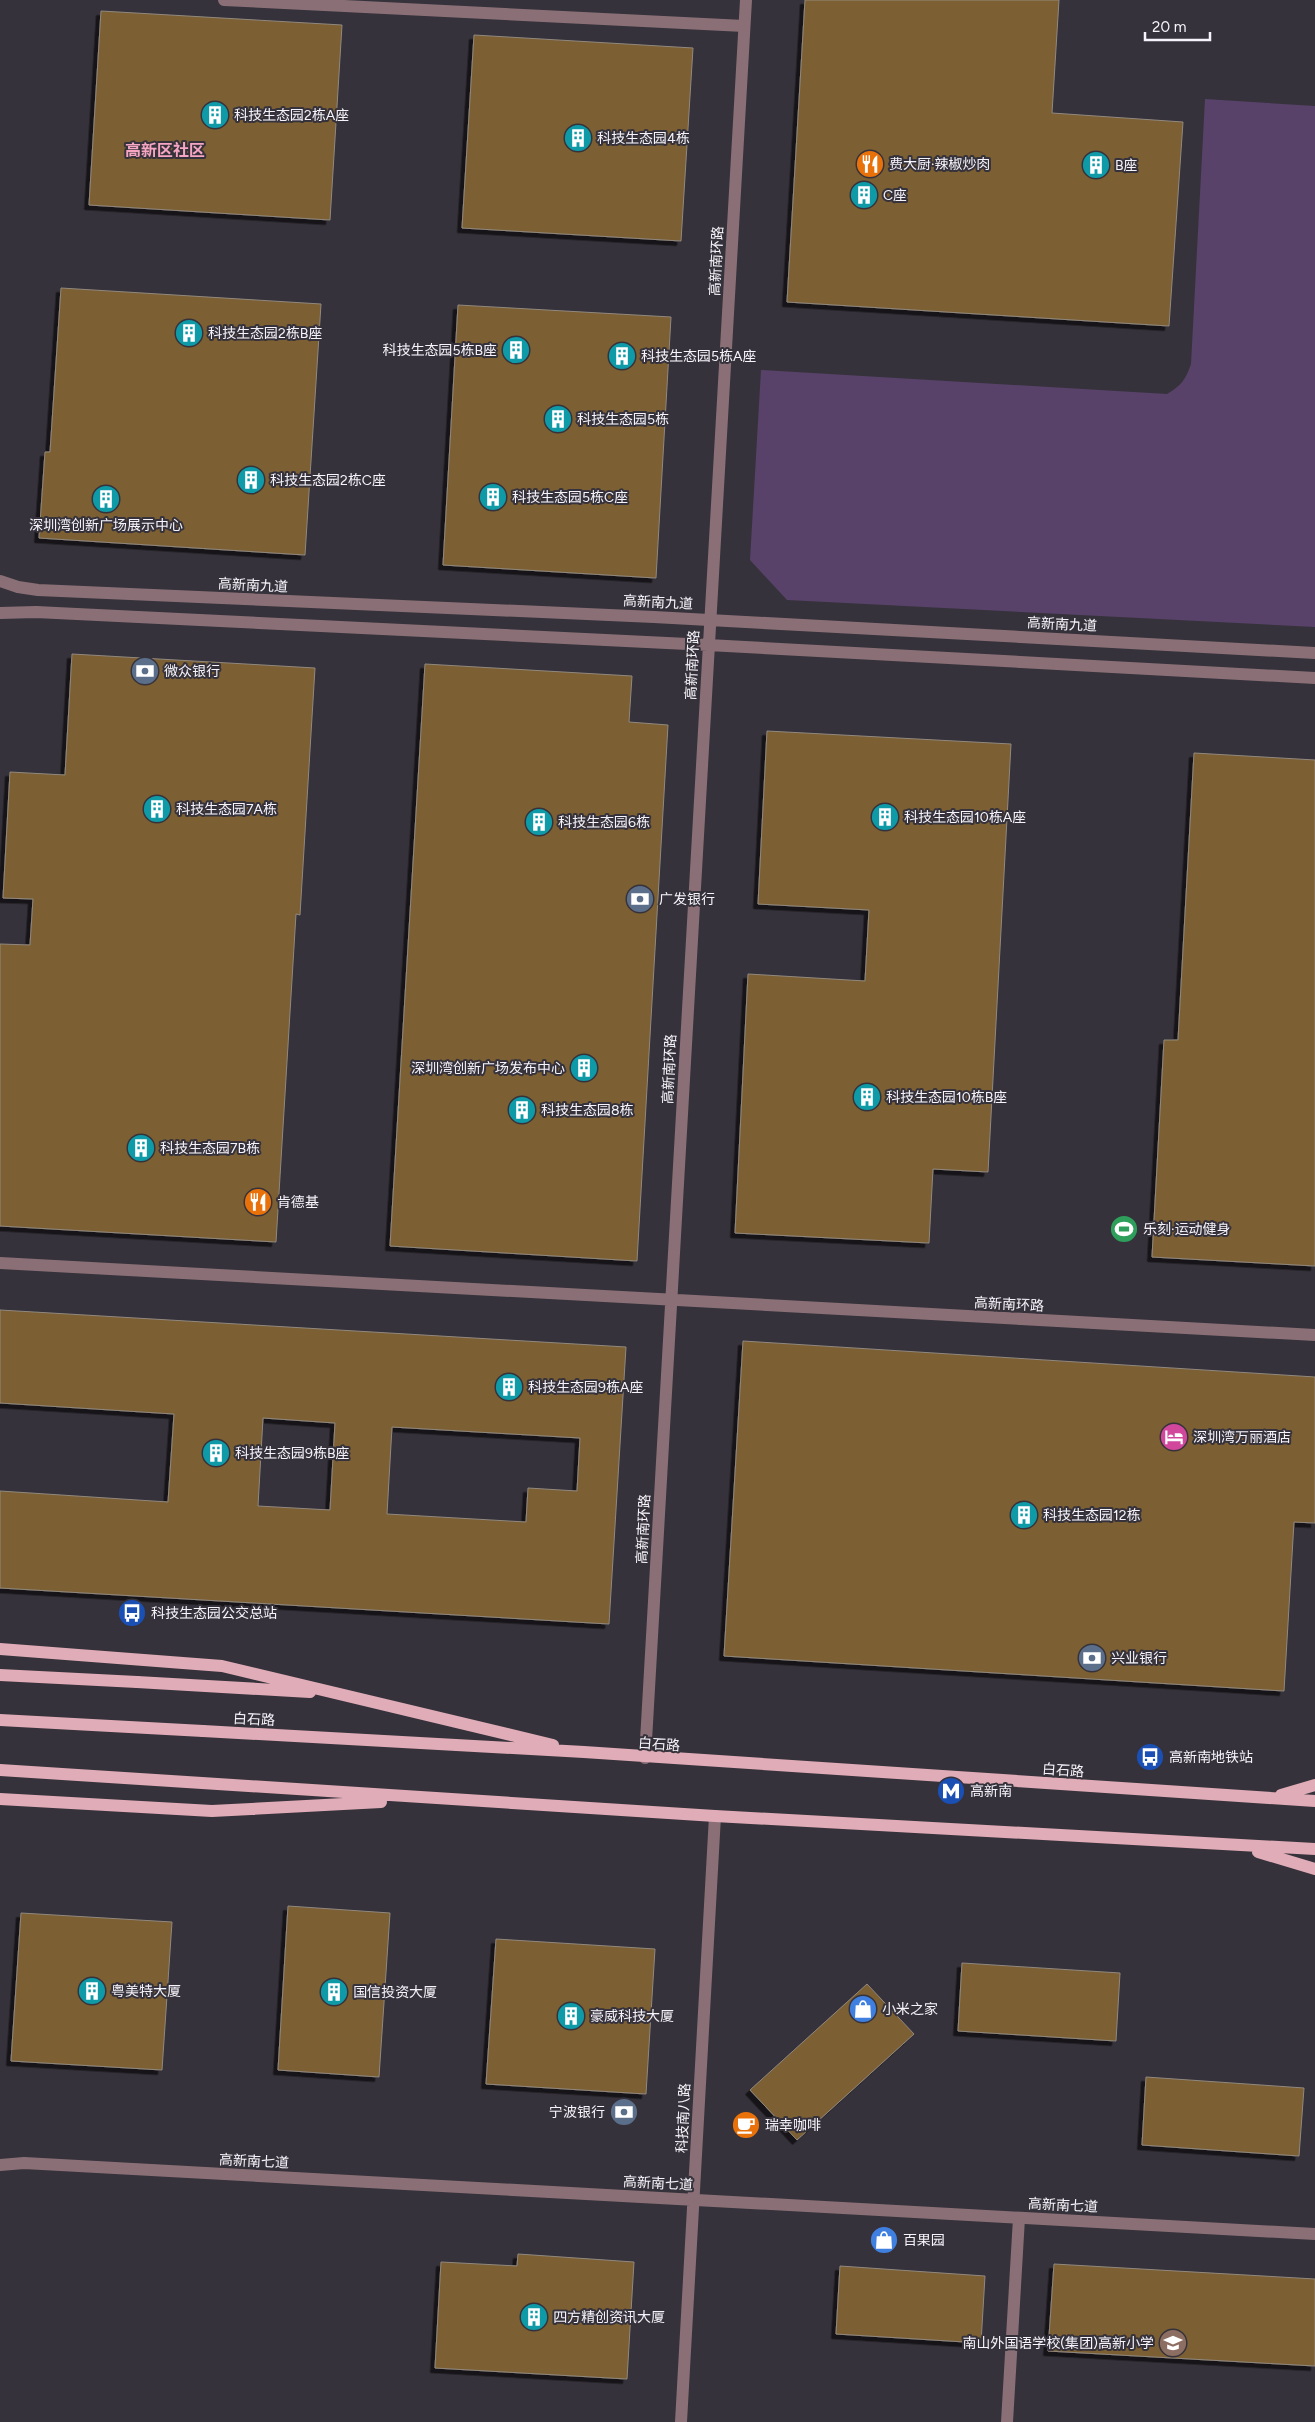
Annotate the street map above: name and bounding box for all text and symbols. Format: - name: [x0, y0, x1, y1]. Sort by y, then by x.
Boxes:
- scale bar: [1145, 10, 1210, 42]
- text: 20 m: [1152, 18, 1186, 36]
- building icon: 科技生态园2栋A座: [200, 100, 230, 130]
- place label: 科技生态园2栋A座: [234, 107, 349, 124]
- building icon: 科技生态园4栋: [563, 123, 593, 153]
- place label: 科技生态园4栋: [597, 130, 690, 147]
- district label: 高新区社区: [125, 141, 205, 160]
- restaurant icon: 费大厨·辣椒炒肉: [855, 149, 885, 179]
- building icon: B座: [1081, 150, 1111, 180]
- place label: 费大厨·辣椒炒肉: [889, 156, 991, 173]
- place label: B座: [1115, 157, 1138, 174]
- building icon: C座: [849, 180, 879, 210]
- place label: C座: [883, 187, 907, 204]
- street label: 高新南环路: [706, 226, 727, 296]
- building icon: 科技生态园2栋B座: [174, 318, 204, 348]
- place label: 科技生态园2栋B座: [208, 325, 322, 342]
- building icon: 科技生态园5栋B座: [501, 335, 531, 365]
- building icon: 科技生态园5栋A座: [607, 341, 637, 371]
- place label: 科技生态园5栋B座: [382, 342, 497, 359]
- place label: 科技生态园5栋A座: [641, 348, 757, 365]
- building icon: 科技生态园5栋: [543, 404, 573, 434]
- place label: 科技生态园5栋: [577, 411, 669, 428]
- building icon: 科技生态园2栋C座: [236, 465, 266, 495]
- place label: 科技生态园2栋C座: [270, 472, 386, 489]
- building icon: 科技生态园5栋C座: [478, 482, 508, 512]
- building icon: 深圳湾创新广场展示中心: [91, 484, 121, 514]
- place label: 科技生态园5栋C座: [512, 489, 628, 506]
- place label: 深圳湾创新广场展示中心: [29, 517, 183, 534]
- street label: 高新南九道: [218, 575, 288, 596]
- street label: 高新南九道: [623, 592, 693, 613]
- street label: 高新南九道: [1027, 614, 1097, 635]
- street label: 高新南环路: [682, 630, 703, 700]
- bank icon: 微众银行: [130, 656, 160, 686]
- place label: 微众银行: [164, 663, 220, 680]
- building icon: 科技生态园7A栋: [142, 794, 172, 824]
- place label: 科技生态园7A栋: [176, 801, 277, 818]
- building icon: 科技生态园10栋A座: [870, 802, 900, 832]
- building icon: 科技生态园6栋: [524, 807, 554, 837]
- place label: 科技生态园10栋A座: [904, 809, 1026, 826]
- place label: 科技生态园6栋: [558, 814, 650, 831]
- bank icon: 广发银行: [625, 884, 655, 914]
- place label: 广发银行: [659, 891, 715, 908]
- street label: 高新南环路: [659, 1034, 680, 1104]
- building icon: 深圳湾创新广场发布中心: [569, 1053, 599, 1083]
- place label: 深圳湾创新广场发布中心: [411, 1060, 565, 1077]
- building icon: 科技生态园10栋B座: [852, 1082, 882, 1112]
- place label: 科技生态园10栋B座: [886, 1089, 1007, 1106]
- building icon: 科技生态园8栋: [507, 1095, 537, 1125]
- place label: 科技生态园8栋: [541, 1102, 634, 1119]
- building icon: 科技生态园7B栋: [126, 1133, 156, 1163]
- place label: 科技生态园7B栋: [160, 1140, 260, 1157]
- restaurant icon: 肯德基: [243, 1187, 273, 1217]
- place label: 肯德基: [277, 1194, 319, 1211]
- sports icon: 乐刻·运动健身: [1109, 1214, 1139, 1244]
- place label: 乐刻·运动健身: [1143, 1221, 1231, 1238]
- street label: 高新南环路: [974, 1294, 1044, 1315]
- building icon: 科技生态园9栋A座: [494, 1372, 524, 1402]
- place label: 科技生态园9栋A座: [528, 1379, 643, 1396]
- hotel icon: 深圳湾万丽酒店: [1159, 1422, 1189, 1452]
- place label: 深圳湾万丽酒店: [1193, 1429, 1291, 1446]
- building icon: 科技生态园9栋B座: [201, 1438, 231, 1468]
- place label: 科技生态园9栋B座: [235, 1445, 349, 1462]
- street label: 高新南环路: [633, 1494, 654, 1564]
- building icon: 科技生态园12栋: [1009, 1500, 1039, 1530]
- place label: 科技生态园12栋: [1043, 1507, 1141, 1524]
- bus stop icon: 科技生态园公交总站: [117, 1598, 147, 1628]
- place label: 科技生态园公交总站: [151, 1605, 277, 1622]
- bank icon: 兴业银行: [1077, 1643, 1107, 1673]
- place label: 兴业银行: [1111, 1650, 1167, 1667]
- street label: 白石路: [233, 1710, 275, 1729]
- street label: 白石路: [637, 1735, 681, 1754]
- bus stop icon: 高新南地铁站: [1135, 1742, 1165, 1772]
- place label: 高新南地铁站: [1169, 1749, 1253, 1766]
- street label: 白石路: [1041, 1761, 1085, 1780]
- metro station icon: 高新南: [936, 1776, 966, 1806]
- place label: 高新南: [970, 1783, 1012, 1800]
- building icon: 粤美特大厦: [77, 1976, 107, 2006]
- building icon: 国信投资大厦: [319, 1977, 349, 2007]
- place label: 粤美特大厦: [111, 1983, 181, 2000]
- place label: 国信投资大厦: [353, 1984, 437, 2001]
- shop icon: 小米之家: [848, 1994, 878, 2024]
- building icon: 豪威科技大厦: [556, 2001, 586, 2031]
- place label: 小米之家: [882, 2001, 938, 2018]
- place label: 豪威科技大厦: [590, 2008, 674, 2025]
- street label: 科技南八路: [673, 2083, 694, 2153]
- bank icon: 宁波银行: [609, 2097, 639, 2127]
- place label: 宁波银行: [549, 2104, 605, 2121]
- cafe icon: 瑞幸咖啡: [731, 2110, 761, 2140]
- place label: 瑞幸咖啡: [765, 2117, 821, 2134]
- street label: 高新南七道: [219, 2151, 289, 2172]
- street label: 高新南七道: [623, 2173, 693, 2194]
- street label: 高新南七道: [1028, 2195, 1098, 2216]
- shop icon: 百果园: [869, 2225, 899, 2255]
- place label: 百果园: [903, 2232, 945, 2249]
- building icon: 四方精创资讯大厦: [519, 2302, 549, 2332]
- place label: 四方精创资讯大厦: [553, 2309, 665, 2326]
- school or university icon: 南山外国语学校(集团)高新小学: [1158, 2328, 1188, 2358]
- place label: 南山外国语学校(集团)高新小学: [962, 2335, 1154, 2352]

